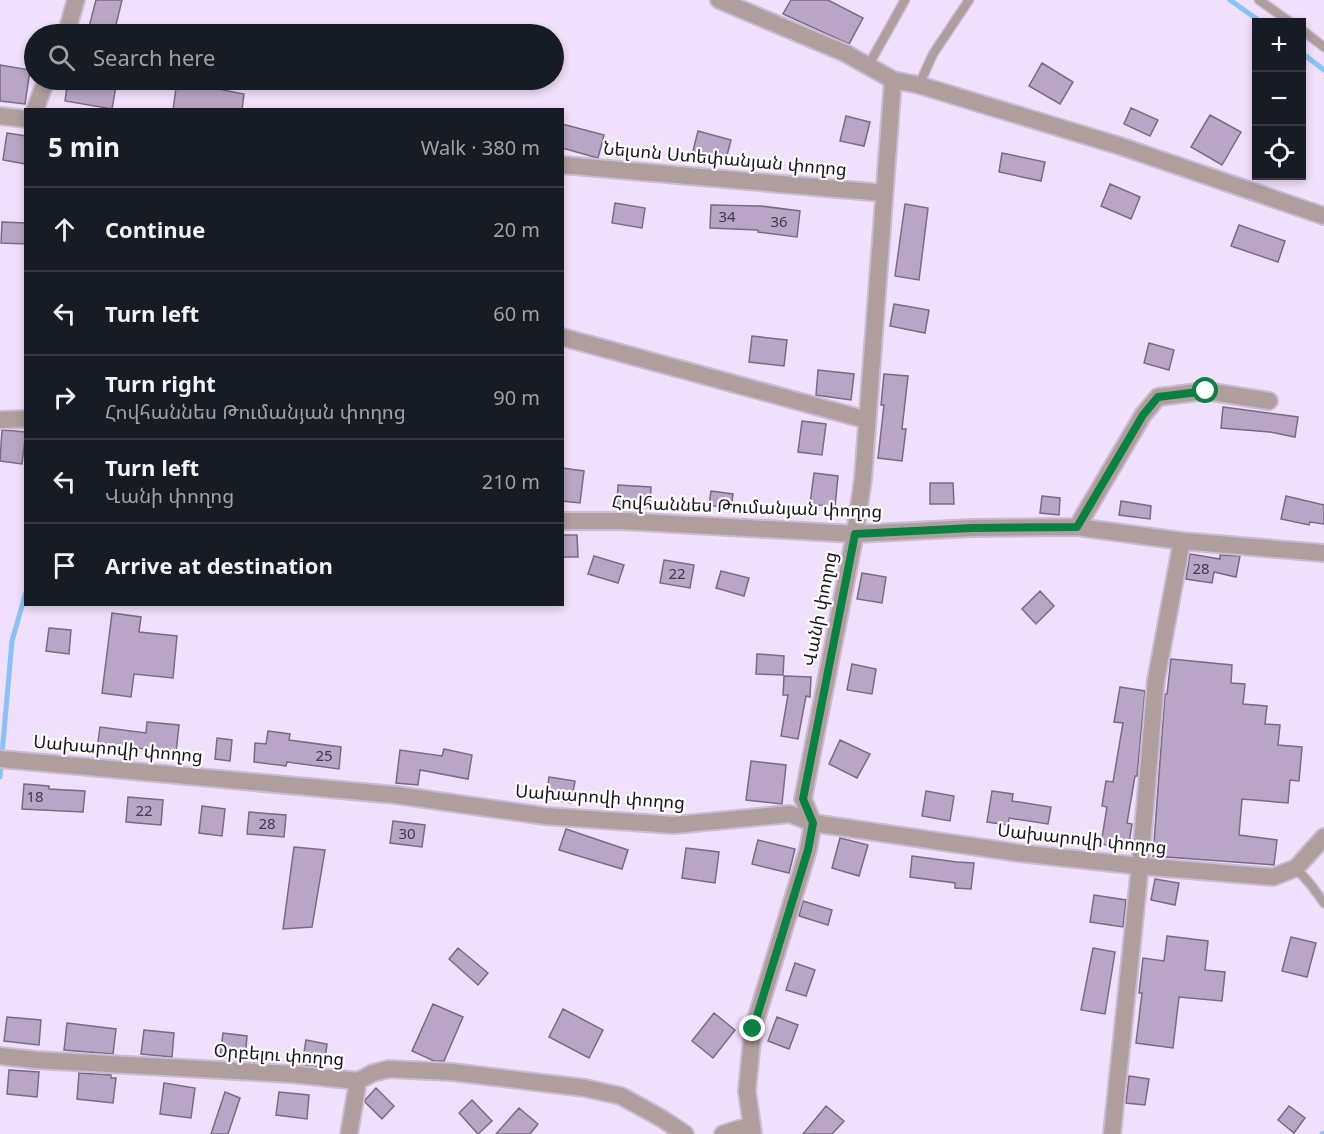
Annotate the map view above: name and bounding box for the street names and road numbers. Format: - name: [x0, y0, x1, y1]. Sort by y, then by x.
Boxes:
- street label: Նելսոն Ստեփանյան փողոց: [602, 135, 848, 181]
- street label: Հովհաննես Թումանյան փողոց: [611, 489, 883, 523]
- street label: Վանի փողոց: [796, 549, 842, 668]
- street label: Սախարովի փողոց: [32, 729, 204, 767]
- street label: Սախարովի փողոց: [514, 778, 686, 814]
- street label: Սախարովի փողոց: [996, 817, 1168, 859]
- street label: Օրբելու փողոց: [213, 1037, 345, 1071]

